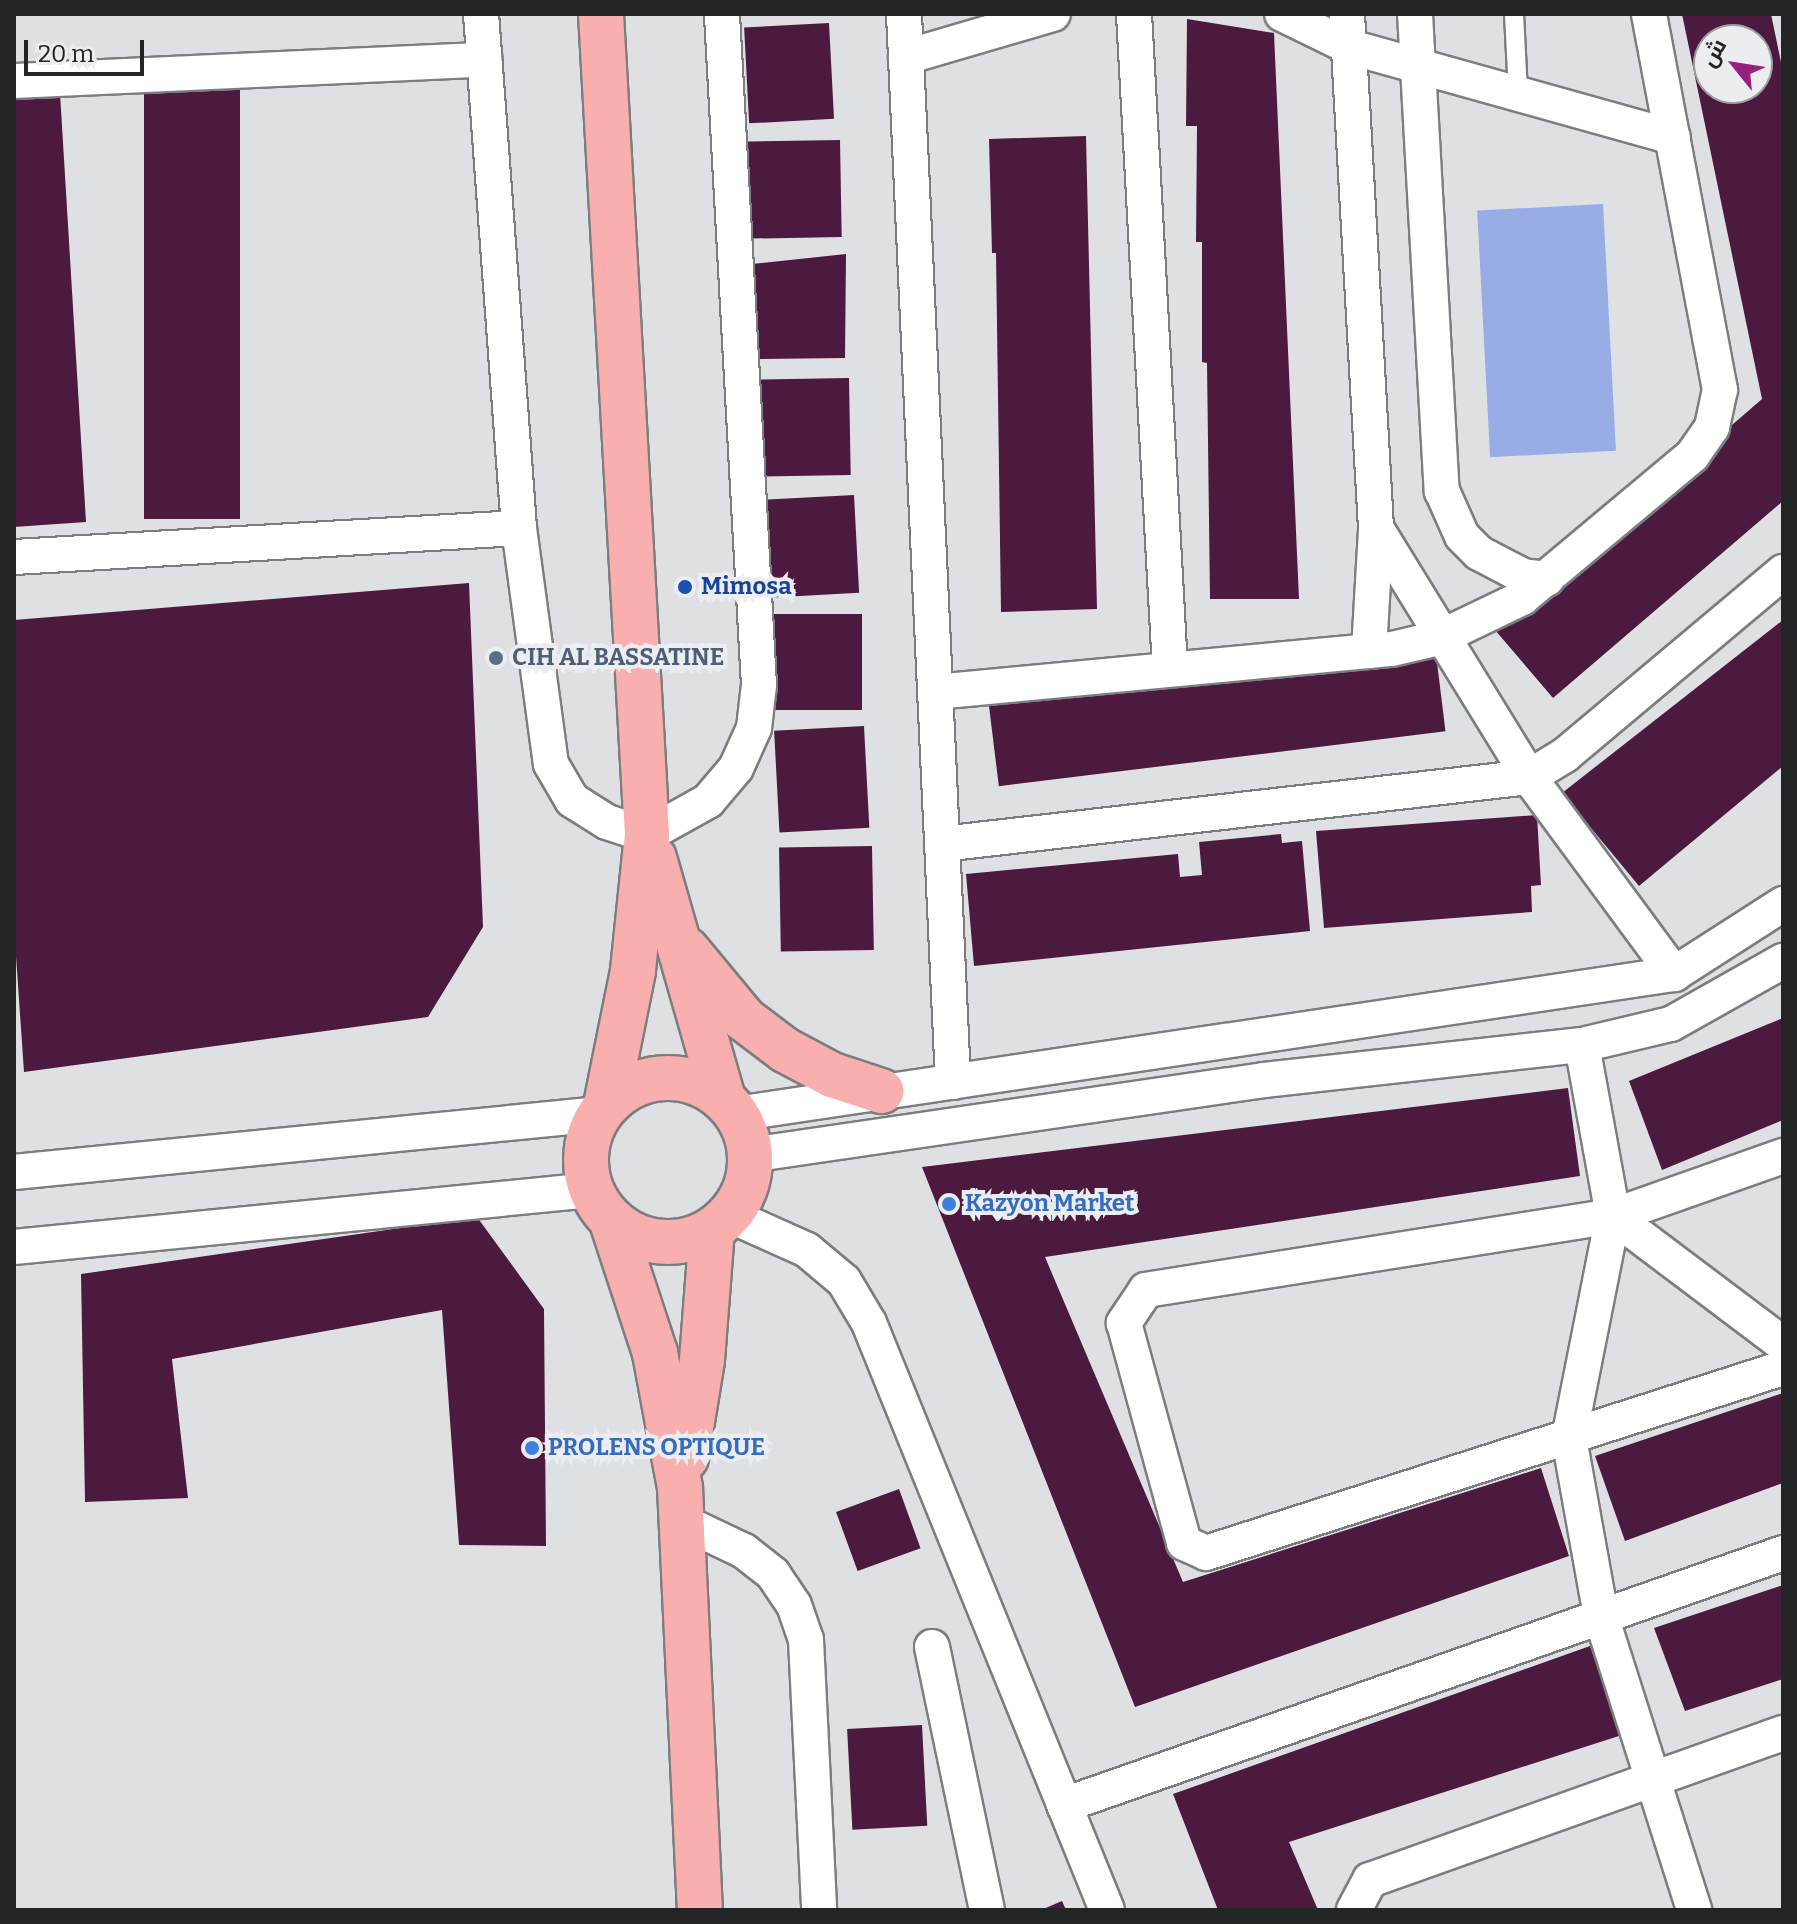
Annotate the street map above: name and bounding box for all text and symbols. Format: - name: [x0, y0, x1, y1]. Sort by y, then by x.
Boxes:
- scale bar: [28, 24, 148, 74]
- north arrow: [1693, 24, 1773, 104]
- text: ش: [1695, 34, 1732, 72]
- text: 20 m: [38, 40, 94, 68]
- place label: Mimosa: [701, 573, 792, 601]
- marker: Mimosa: [676, 578, 694, 596]
- place label: CIH AL BASSATINE: [512, 644, 724, 672]
- marker: CIH AL BASSATINE: [487, 649, 505, 667]
- place label: Kazyon Market: [965, 1190, 1134, 1218]
- marker: Kazyon Market: [940, 1195, 958, 1213]
- place label: PROLENS OPTIQUE: [548, 1434, 765, 1462]
- marker: PROLENS OPTIQUE: [523, 1439, 541, 1457]

